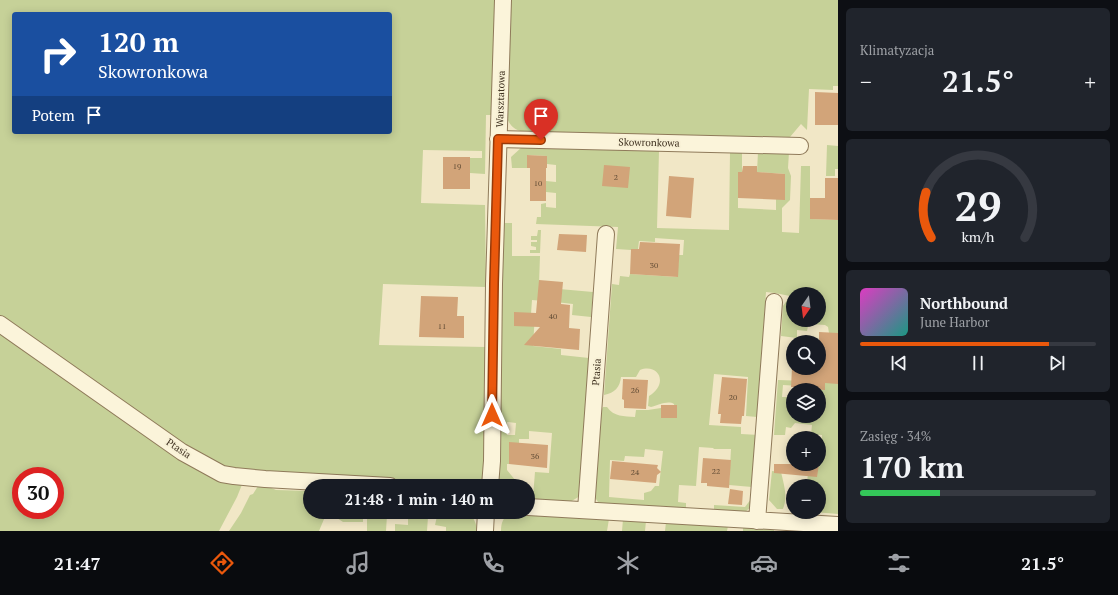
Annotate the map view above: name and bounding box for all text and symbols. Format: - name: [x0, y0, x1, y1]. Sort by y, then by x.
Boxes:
- text: 120 m: [98, 23, 179, 60]
- icon: right: [32, 28, 84, 80]
- text: Klimatyzacja: [860, 41, 934, 59]
- text: Skowronkowa: [98, 59, 208, 83]
- text: 21.5°: [942, 61, 1014, 101]
- text: −: [860, 67, 872, 96]
- text: +: [1084, 67, 1096, 96]
- street label: Warsztatowa: [493, 70, 508, 128]
- pin: [524, 99, 558, 140]
- icon: arrive: [83, 104, 105, 126]
- text: Potem: [32, 105, 75, 125]
- icon: arrive: [530, 105, 552, 127]
- street label: Skowronkowa: [618, 135, 680, 150]
- house number: 19: [453, 161, 461, 171]
- house number: 2: [614, 172, 618, 182]
- house number: 10: [534, 178, 542, 188]
- text: 29: [954, 178, 1002, 233]
- text: km/h: [962, 227, 995, 246]
- house number: 30: [650, 260, 658, 270]
- north arrow: [786, 287, 826, 327]
- map controls: [786, 287, 826, 519]
- text: Northbound: [920, 293, 1008, 313]
- house number: 40: [549, 311, 557, 321]
- text: June Harbor: [920, 313, 990, 331]
- house number: 11: [438, 321, 446, 331]
- button: search: [786, 335, 826, 375]
- icon: previous: [888, 352, 910, 374]
- icon: pause: [967, 352, 989, 374]
- icon: next: [1046, 352, 1068, 374]
- street label: Ptasia: [589, 358, 604, 386]
- button: layers: [786, 383, 826, 423]
- house number: 26: [631, 385, 640, 395]
- house number: 20: [729, 392, 737, 402]
- position arrow: [471, 394, 513, 436]
- text: Zasięg · 34%: [860, 427, 931, 445]
- button: +: [786, 431, 826, 471]
- street label: Ptasia: [164, 435, 194, 461]
- text: 170 km: [860, 447, 964, 487]
- house number: 36: [531, 451, 540, 461]
- house number: 22: [712, 466, 720, 476]
- speed limit sign: 30: [12, 467, 64, 519]
- house number: 24: [631, 467, 640, 477]
- button: −: [786, 479, 826, 519]
- text: 21:48 · 1 min · 140 m: [345, 489, 493, 509]
- icon: directions: [208, 549, 236, 577]
- icon: music: [344, 549, 372, 577]
- icon: phone: [479, 549, 507, 577]
- icon: climate: [614, 549, 642, 577]
- icon: car: [750, 549, 778, 577]
- icon: filters: [885, 549, 913, 577]
- text: 21:47: [54, 551, 101, 575]
- text: 21.5°: [1021, 551, 1064, 575]

